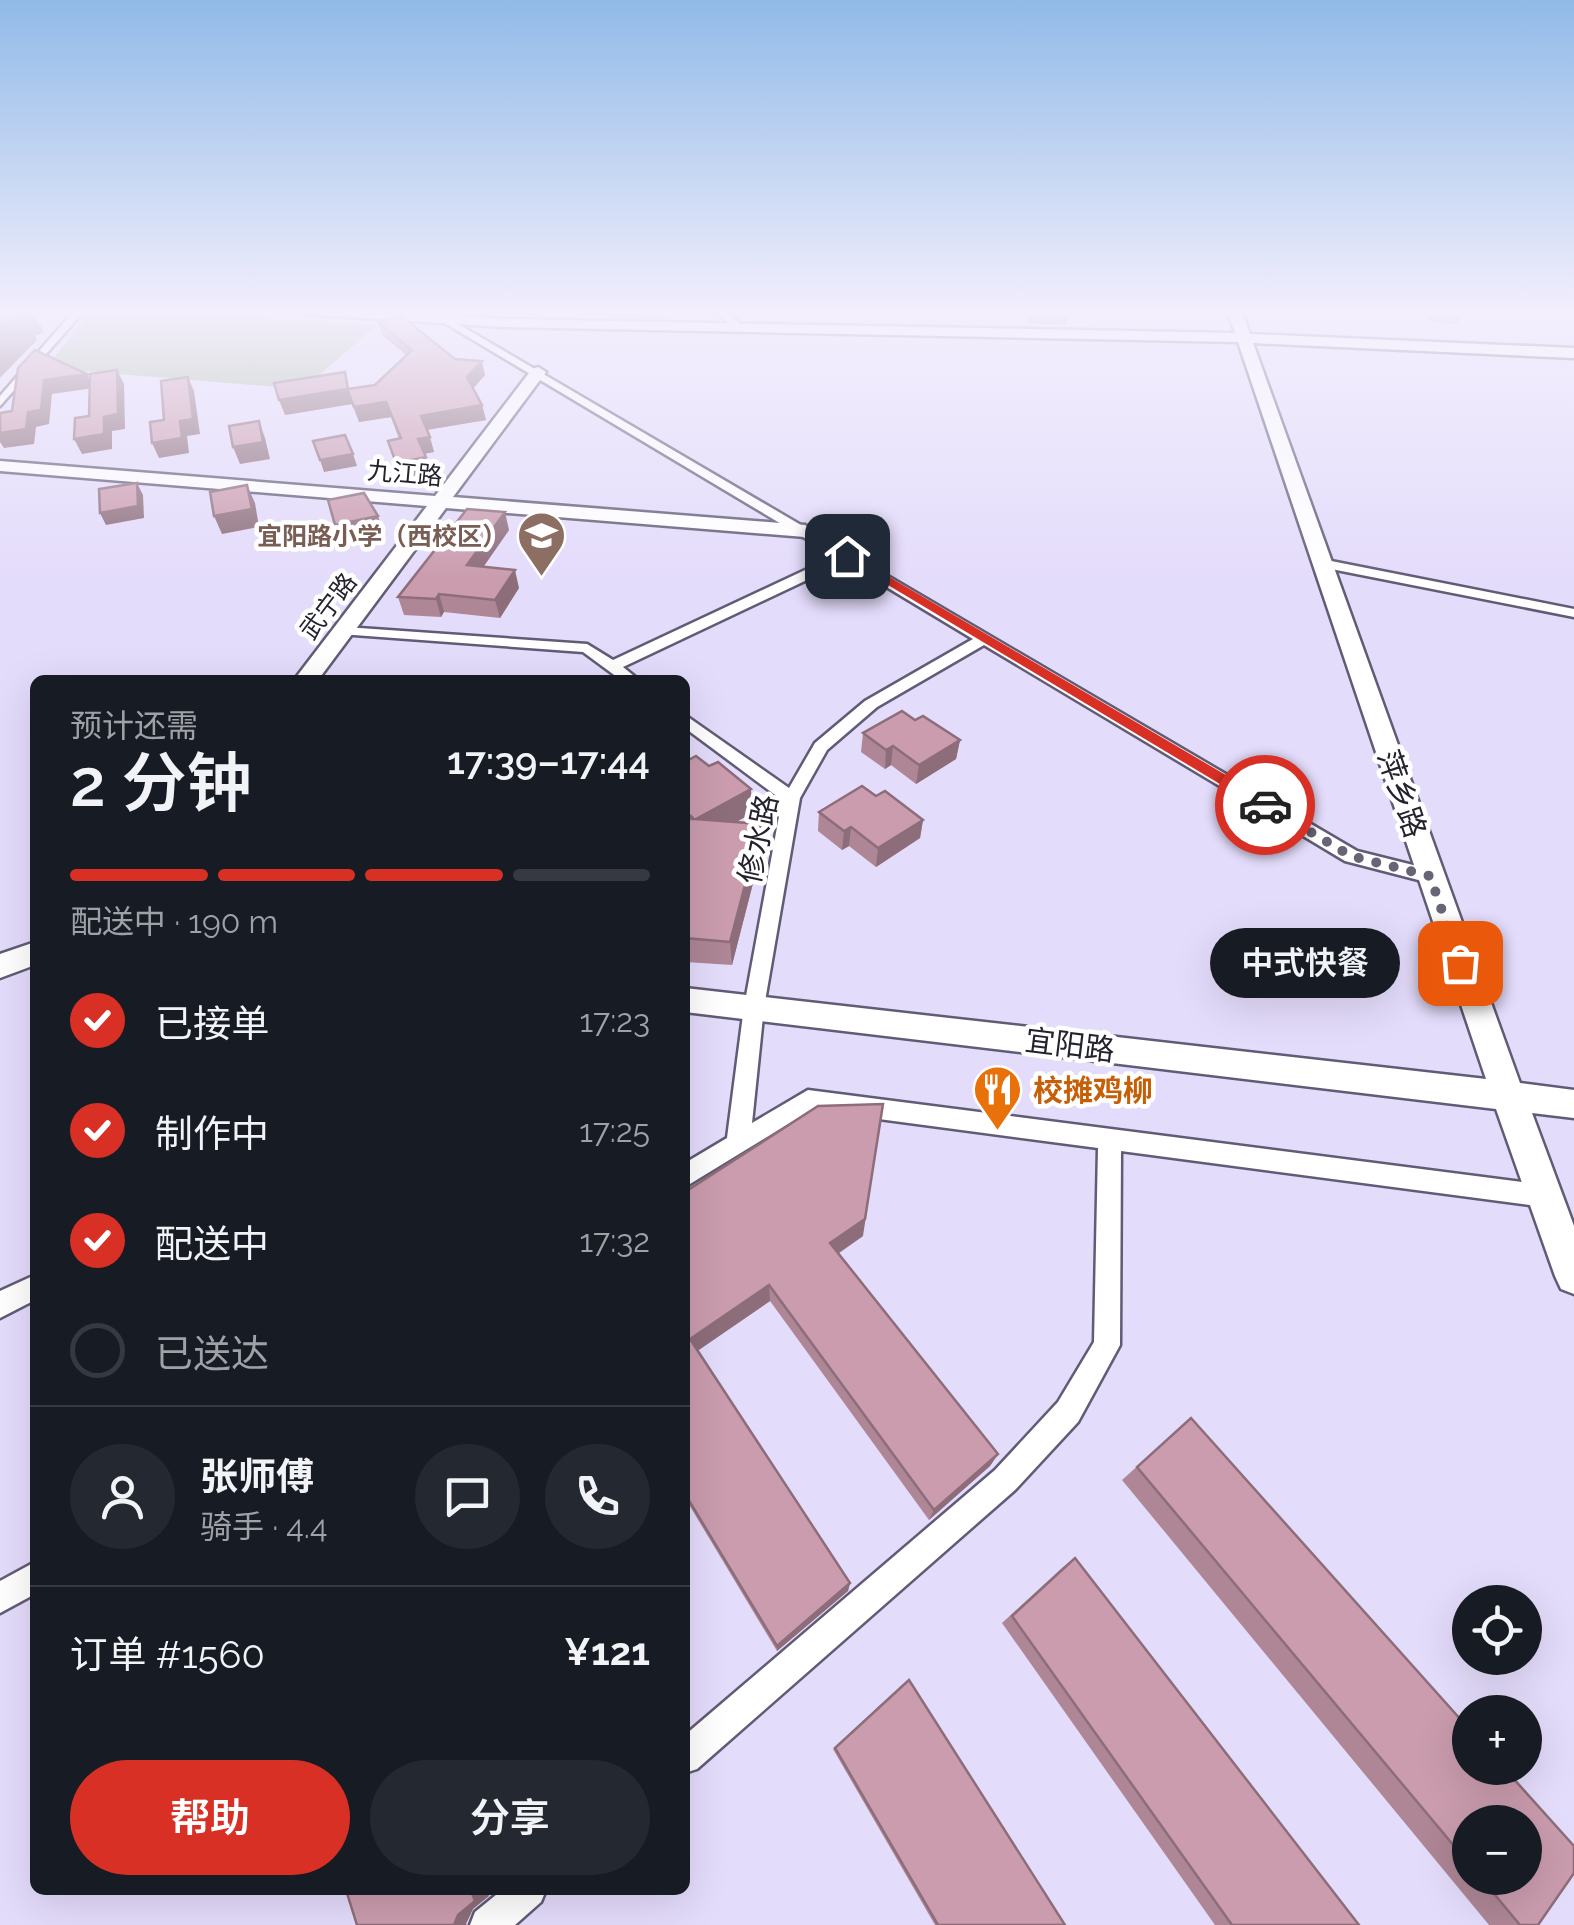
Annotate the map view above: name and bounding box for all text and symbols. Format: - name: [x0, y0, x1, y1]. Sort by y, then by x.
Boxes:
- street label: 九江路: [366, 455, 444, 491]
- school or university icon: 宜阳路小学（西校区）: [516, 510, 568, 578]
- pin: [805, 514, 890, 599]
- place label: 宜阳路小学（西校区）: [257, 521, 507, 551]
- icon: home: [820, 529, 875, 584]
- street label: 武宁路: [293, 567, 363, 645]
- text: 预计还需: [70, 707, 198, 744]
- text: 17:39–17:44: [447, 738, 650, 783]
- text: 2 分钟: [70, 745, 252, 821]
- street label: 萍乡路: [1371, 746, 1433, 842]
- courier: [1215, 755, 1315, 855]
- icon: car: [1238, 778, 1293, 833]
- street label: 修水路: [732, 791, 784, 887]
- text: 配送中 · 190 m: [70, 903, 278, 940]
- pin: [1418, 921, 1503, 1006]
- callout: 中式快餐: [1210, 928, 1400, 998]
- icon: bag: [1433, 936, 1488, 991]
- text: 中式快餐: [1241, 944, 1369, 981]
- icon: check: [70, 993, 125, 1048]
- text: 已接单: [155, 1001, 269, 1046]
- text: 17:23: [580, 1002, 650, 1039]
- street label: 宜阳路: [1023, 1022, 1117, 1068]
- restaurant icon: 校摊鸡柳: [972, 1064, 1024, 1132]
- place label: 校摊鸡柳: [1033, 1073, 1153, 1108]
- icon: check: [70, 1103, 125, 1158]
- text: 制作中: [155, 1111, 269, 1156]
- text: 17:25: [579, 1112, 650, 1149]
- icon: check: [70, 1213, 125, 1268]
- text: 配送中: [155, 1221, 269, 1266]
- text: 17:32: [580, 1222, 650, 1259]
- text: 已送达: [155, 1331, 269, 1376]
- button: person: [70, 1444, 175, 1549]
- button: chat: [415, 1444, 520, 1549]
- button: phone: [545, 1444, 650, 1549]
- text: 张师傅: [200, 1454, 314, 1499]
- text: 骑手 · 4.4: [200, 1508, 327, 1545]
- map controls: [1452, 1585, 1542, 1895]
- button: locate: [1452, 1585, 1542, 1675]
- text: ¥121: [564, 1629, 650, 1674]
- text: 订单 #1560: [70, 1632, 265, 1677]
- button: +: [1452, 1695, 1542, 1785]
- button: 帮助: [70, 1760, 350, 1875]
- button: 分享: [370, 1760, 650, 1875]
- button: −: [1452, 1805, 1542, 1895]

